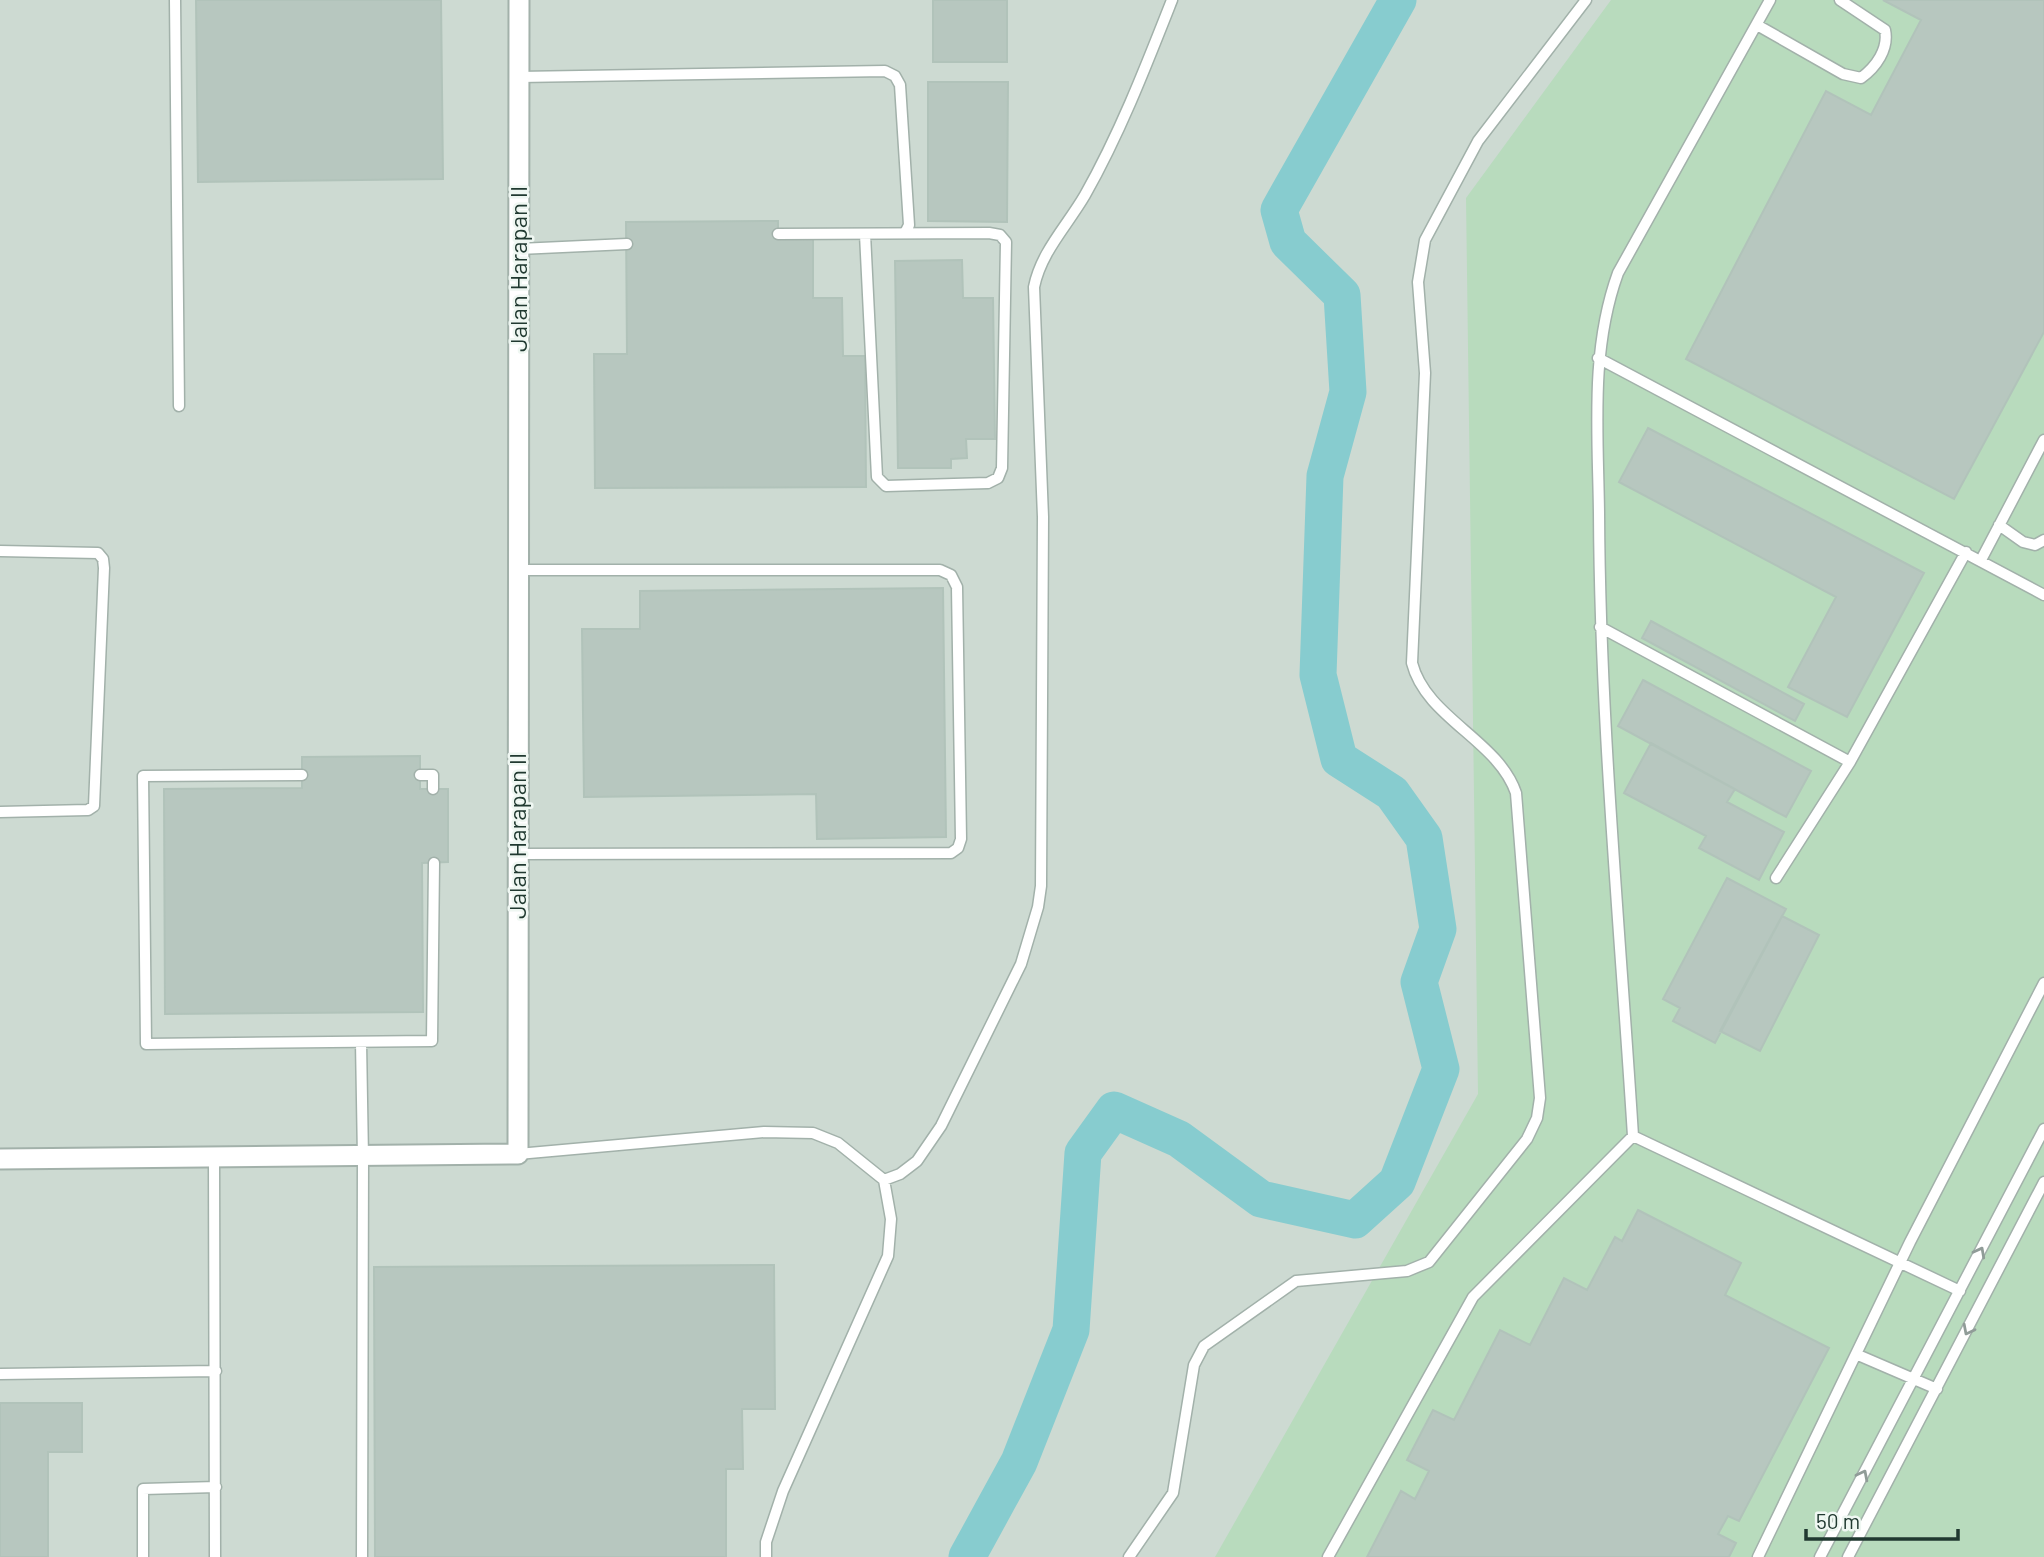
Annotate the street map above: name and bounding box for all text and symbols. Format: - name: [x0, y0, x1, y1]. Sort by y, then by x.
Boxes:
- street label: Jalan Harapan II: [503, 186, 532, 352]
- street label: Jalan Harapan II: [502, 753, 531, 919]
- one-way arrow: [1972, 1247, 1985, 1259]
- one-way arrow: [1962, 1323, 1976, 1335]
- one-way arrow: [1854, 1470, 1868, 1482]
- scale bar: [1806, 1498, 1958, 1542]
- text: 50 m: [1816, 1508, 1860, 1533]

